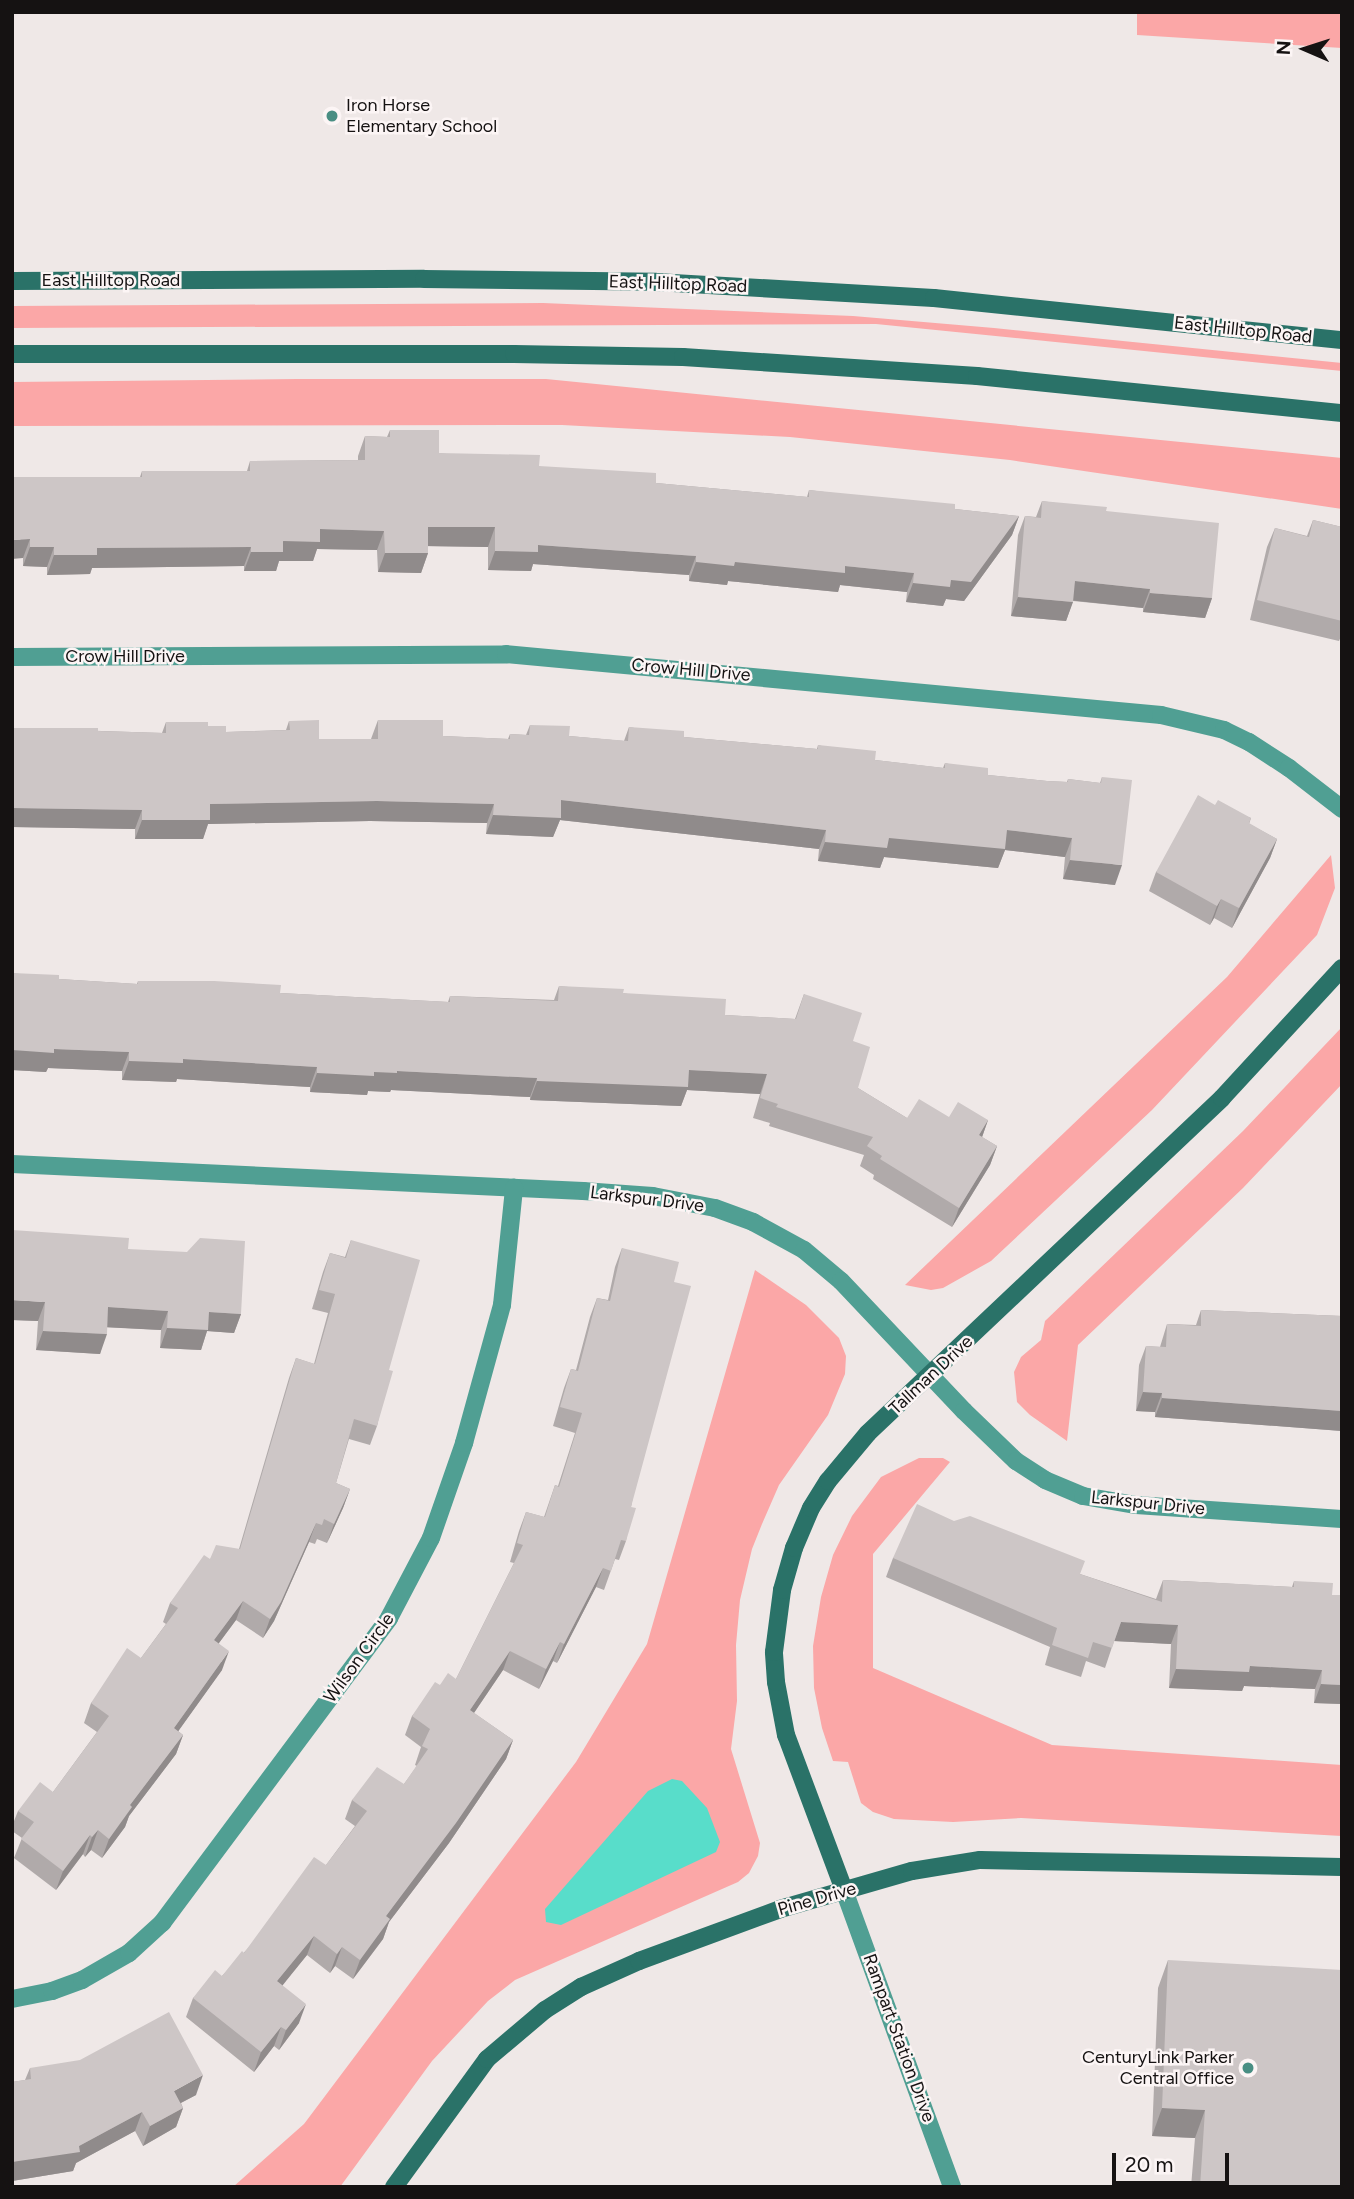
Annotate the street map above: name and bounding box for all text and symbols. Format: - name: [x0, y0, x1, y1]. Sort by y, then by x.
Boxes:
- north arrow: [1270, 14, 1340, 84]
- text: N: [1272, 40, 1295, 56]
- place label: Iron Horse Elementary School: [346, 95, 497, 138]
- marker: Iron Horse Elementary School: [324, 108, 340, 124]
- street label: East Hilltop Road: [42, 269, 180, 291]
- street label: East Hilltop Road: [608, 271, 748, 297]
- street label: East Hilltop Road: [1173, 312, 1313, 348]
- street label: Crow Hill Drive: [65, 645, 185, 667]
- street label: Crow Hill Drive: [631, 654, 751, 686]
- street label: Larkspur Drive: [589, 1181, 705, 1217]
- street label: Tallman Drive: [885, 1331, 977, 1419]
- street label: Larkspur Drive: [1090, 1486, 1206, 1520]
- street label: Wilson Circle: [319, 1609, 399, 1707]
- street label: Pine Drive: [775, 1878, 859, 1920]
- street label: Rampart Station Drive: [859, 1951, 939, 2125]
- place label: CenturyLink Parker Central Office: [1082, 2047, 1234, 2090]
- marker: CenturyLink Parker Central Office: [1240, 2060, 1256, 2076]
- scale bar: [1116, 2140, 1233, 2184]
- text: 20 m: [1125, 2152, 1173, 2177]

